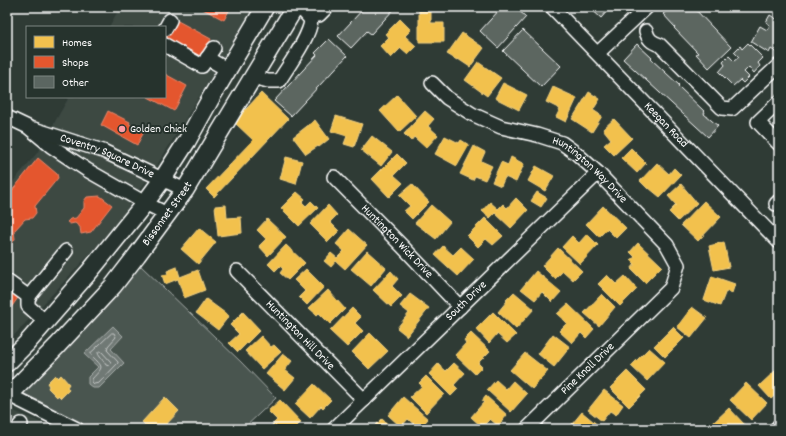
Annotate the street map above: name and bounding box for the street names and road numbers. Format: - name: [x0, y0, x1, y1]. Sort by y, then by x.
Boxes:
- street label: Keegan Road: [640, 98, 692, 152]
- street label: Coventry Square Drive: [58, 129, 157, 183]
- street label: Huntington Way Drive: [550, 132, 631, 207]
- street label: Bissonnet Street: [138, 178, 197, 249]
- street label: Huntington Wick Drive: [357, 201, 437, 282]
- street label: South Drive: [442, 277, 491, 325]
- street label: Huntington Hill Drive: [262, 296, 339, 374]
- street label: Pine Knoll Drive: [557, 339, 619, 399]

